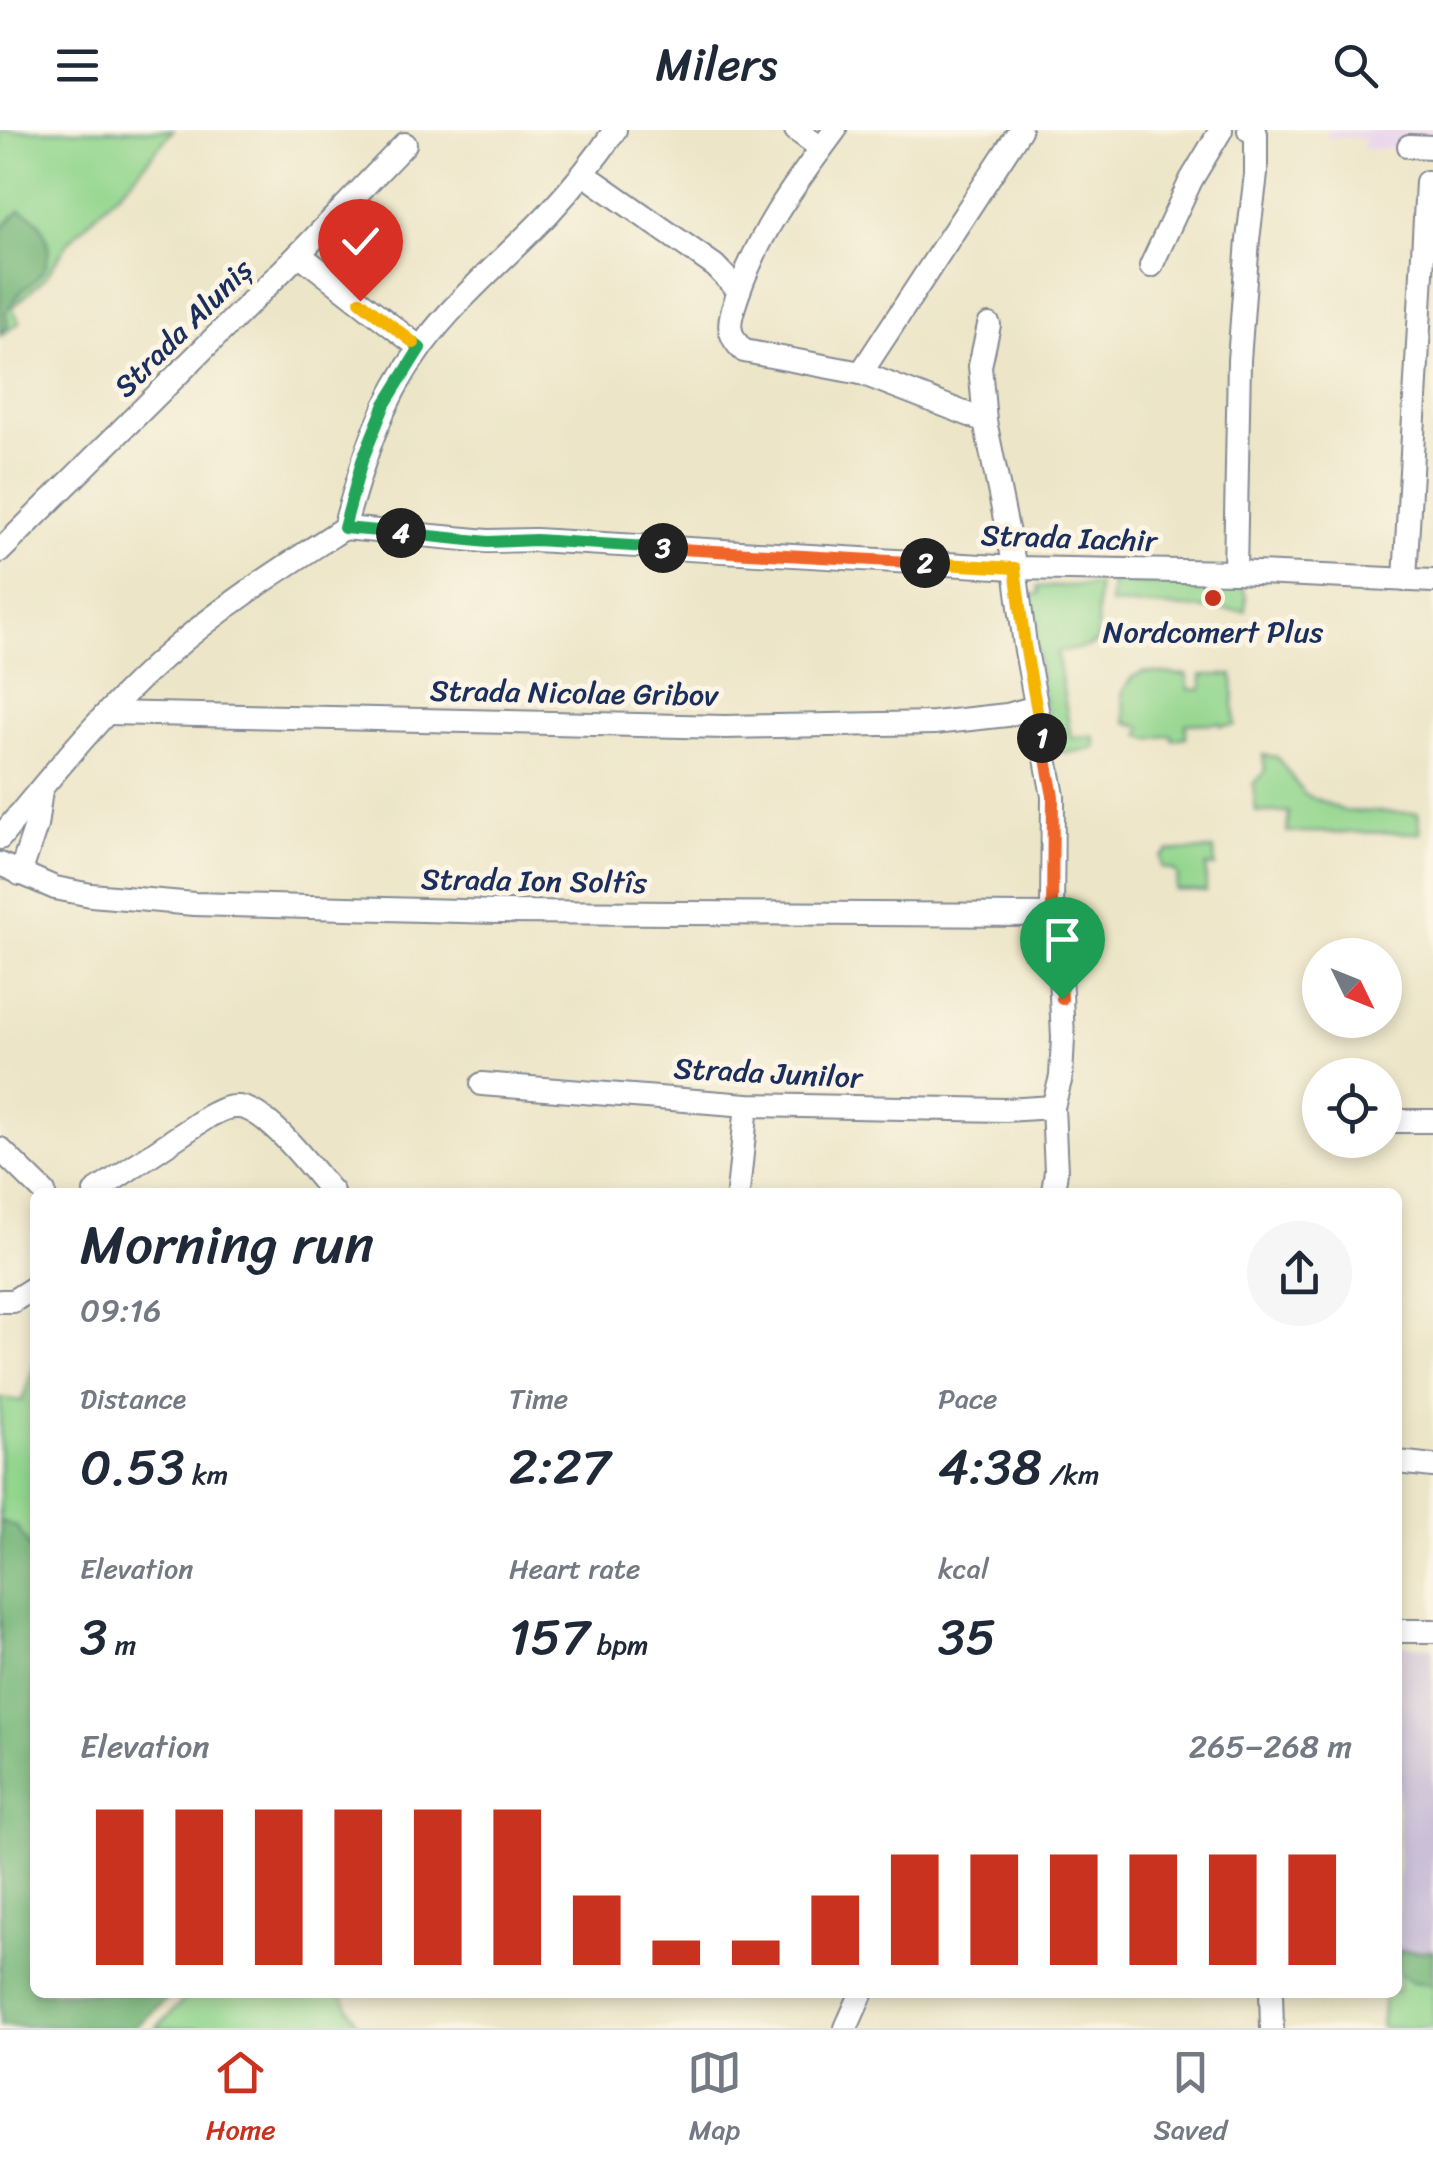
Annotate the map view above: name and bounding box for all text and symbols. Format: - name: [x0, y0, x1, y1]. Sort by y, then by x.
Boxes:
- text: Milers: [656, 25, 778, 105]
- icon: menu: [50, 38, 105, 93]
- icon: search: [1328, 38, 1383, 93]
- pin: [318, 199, 403, 302]
- icon: check: [333, 214, 388, 269]
- street label: Strada Aluniș: [100, 245, 266, 411]
- pin: 4: [376, 508, 426, 558]
- text: 4: [392, 508, 410, 557]
- street label: Strada Iachir: [980, 508, 1160, 568]
- pin: 3: [638, 523, 688, 573]
- text: 3: [655, 523, 671, 572]
- pin: 2: [900, 538, 950, 588]
- text: 2: [917, 538, 933, 587]
- marker: Nordcomert Plus: [1202, 587, 1224, 609]
- place label: Nordcomert Plus: [1103, 605, 1324, 659]
- street label: Strada Nicolae Gribov: [430, 663, 720, 723]
- pin: 1: [1017, 713, 1067, 763]
- text: 1: [1036, 713, 1048, 762]
- street label: Strada Ion Soltîs: [420, 852, 648, 910]
- pin: [1020, 897, 1105, 1000]
- icon: arrive: [1035, 912, 1090, 967]
- north arrow: [1302, 938, 1402, 1038]
- map controls: [1302, 938, 1402, 1158]
- street label: Strada Junilor: [672, 1041, 865, 1105]
- button: locate: [1302, 1058, 1402, 1158]
- text: Morning run: [80, 1196, 374, 1293]
- button: share: [1247, 1221, 1352, 1326]
- text: 09:16: [80, 1282, 161, 1339]
- text: Distance: [80, 1374, 186, 1423]
- text: Time: [509, 1374, 568, 1423]
- text: Pace: [938, 1374, 997, 1423]
- text: 0.53: [80, 1423, 185, 1512]
- text: 2:27: [509, 1423, 610, 1512]
- text: 4:38: [938, 1423, 1042, 1512]
- text: km: [185, 1450, 228, 1499]
- text: /km: [1042, 1450, 1100, 1499]
- text: Elevation: [80, 1544, 193, 1593]
- text: Heart rate: [509, 1544, 640, 1593]
- text: kcal: [938, 1544, 989, 1593]
- text: 3: [80, 1593, 107, 1682]
- text: 157: [509, 1593, 590, 1682]
- text: 35: [938, 1593, 996, 1682]
- text: m: [107, 1620, 136, 1669]
- text: bpm: [590, 1620, 649, 1669]
- text: Elevation: [80, 1718, 210, 1775]
- text: 265–268 m: [1189, 1718, 1352, 1775]
- tab: Home: [206, 2045, 276, 2154]
- tab: Map: [687, 2045, 742, 2154]
- tab: Saved: [1153, 2045, 1227, 2154]

